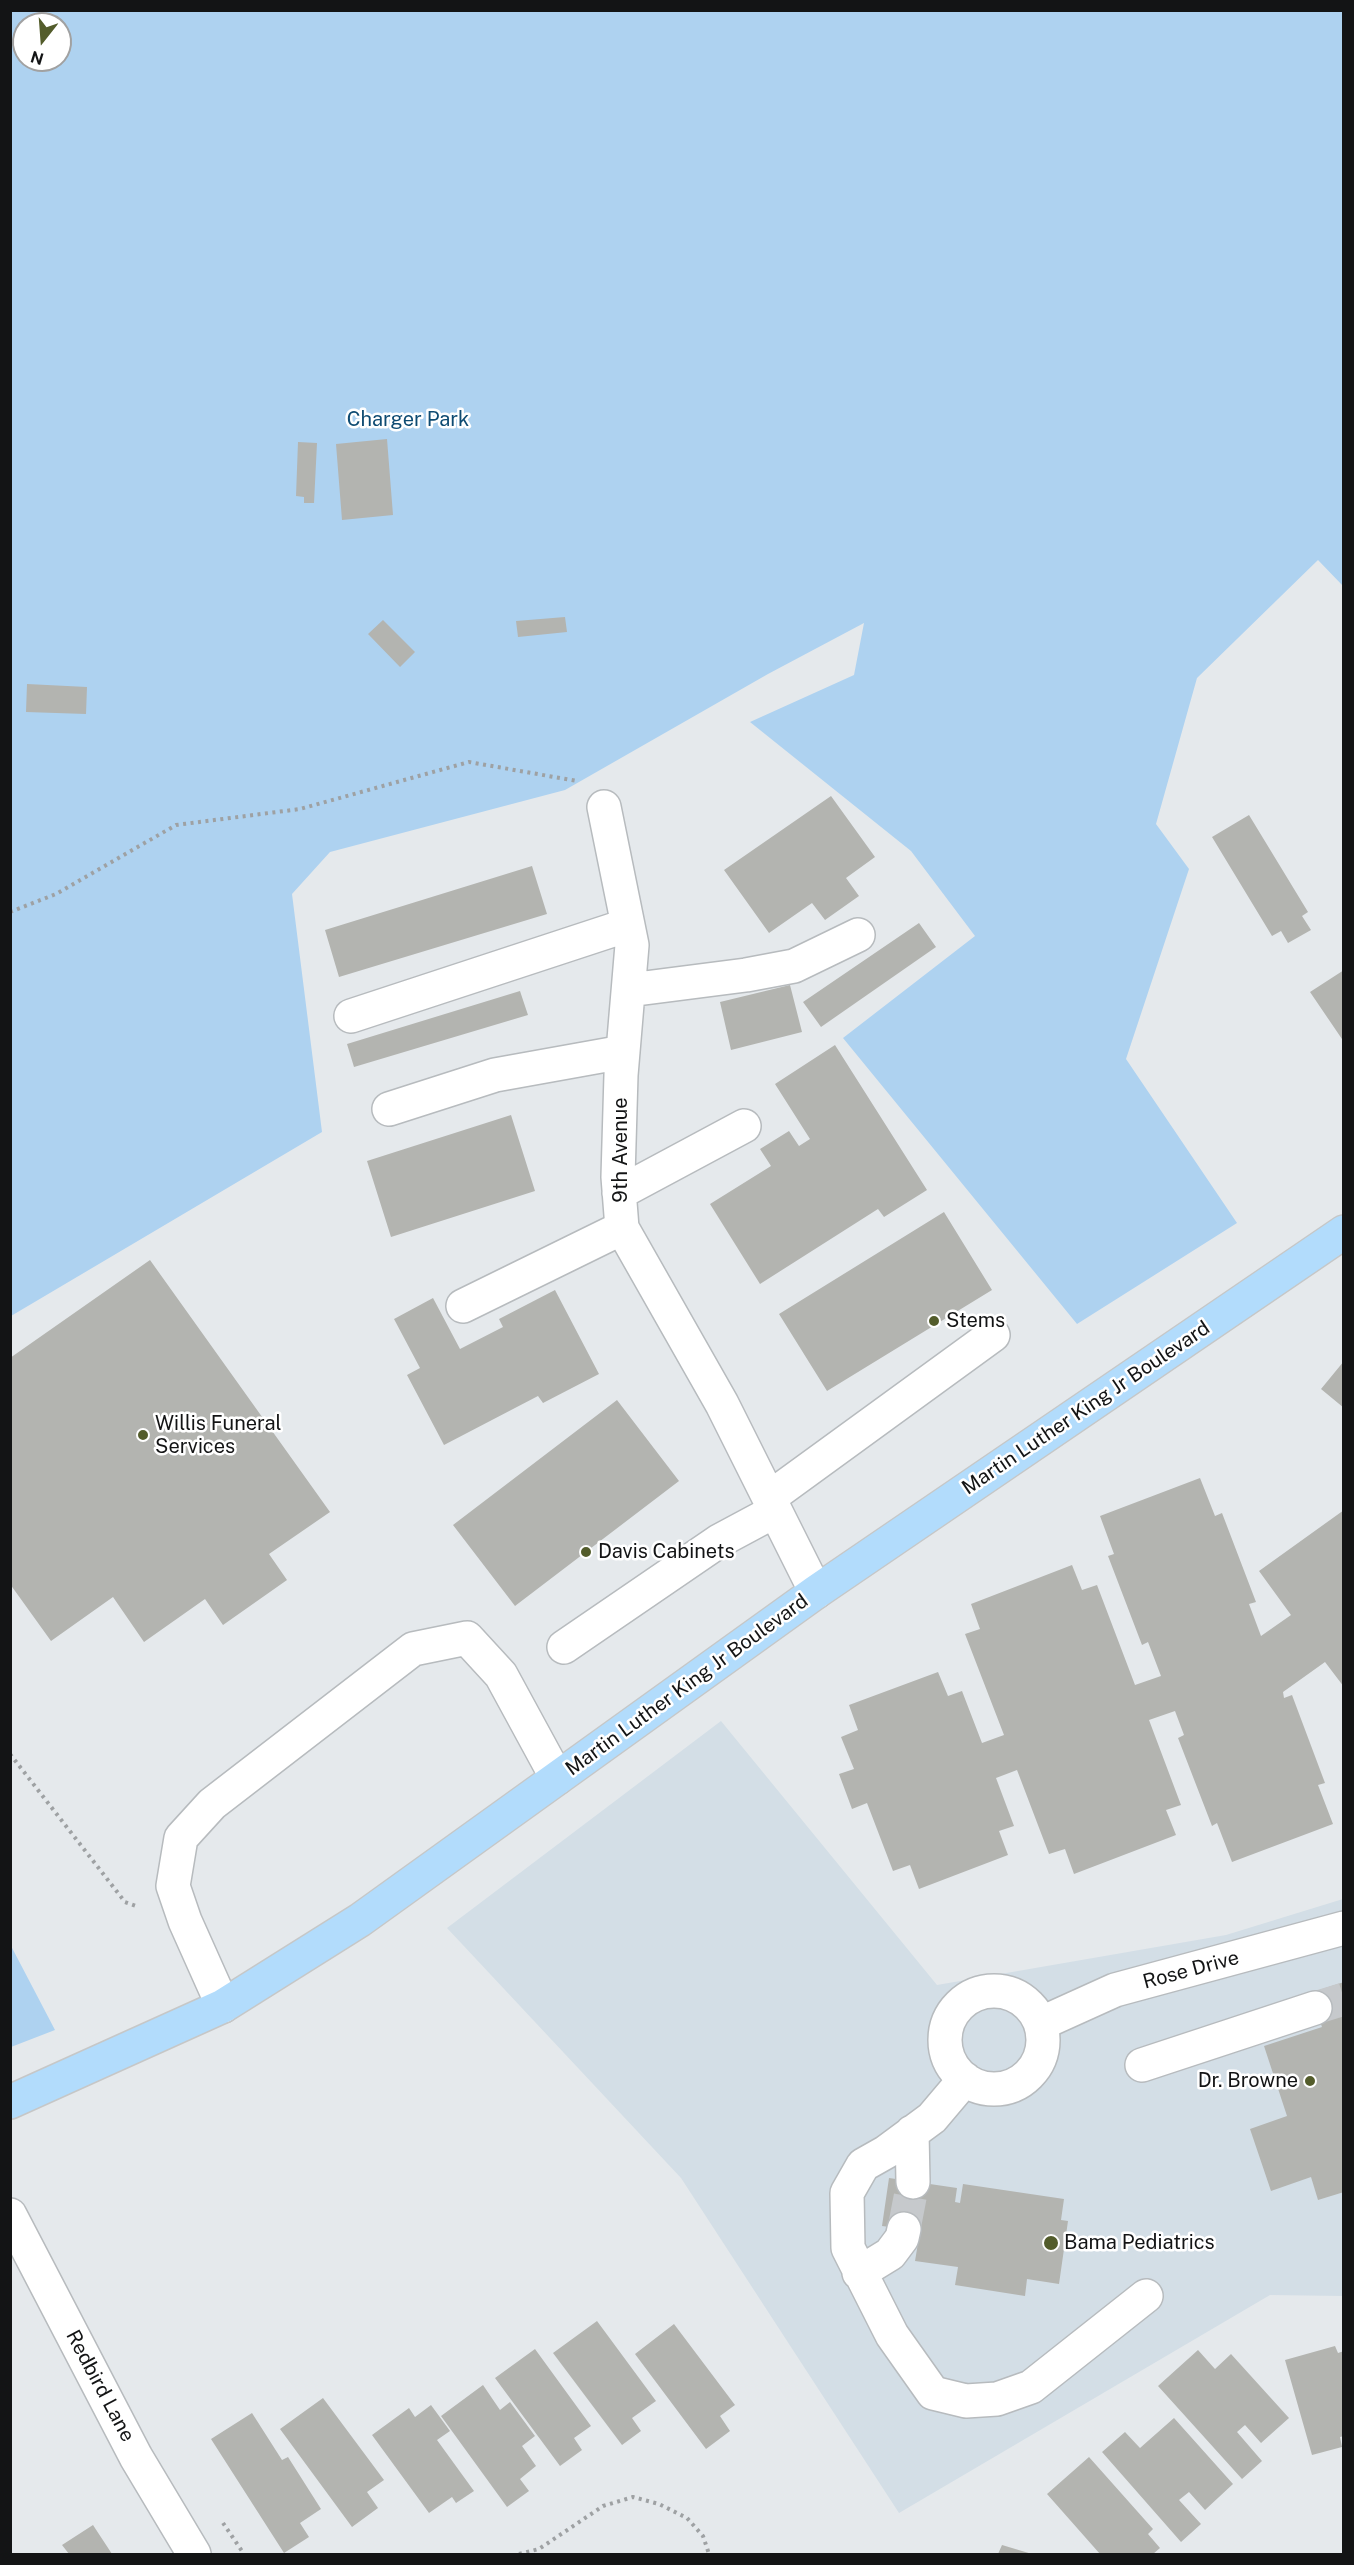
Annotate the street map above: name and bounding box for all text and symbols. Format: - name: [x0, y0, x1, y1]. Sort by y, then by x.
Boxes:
- north arrow: [12, 12, 72, 72]
- text: N: [28, 47, 46, 69]
- park label: Charger Park: [347, 408, 469, 432]
- street label: 9th Avenue: [609, 1097, 633, 1203]
- place label: Stems: [946, 1309, 1005, 1333]
- marker: Stems: [927, 1314, 941, 1328]
- street label: Martin Luther King Jr Boulevard: [958, 1316, 1214, 1500]
- place label: Willis Funeral Services: [155, 1412, 282, 1459]
- marker: Willis Funeral Services: [136, 1428, 150, 1442]
- place label: Davis Cabinets: [598, 1540, 735, 1564]
- marker: Davis Cabinets: [579, 1545, 593, 1559]
- street label: Martin Luther King Jr Boulevard: [561, 1589, 813, 1781]
- street label: Rose Drive: [1140, 1946, 1242, 1994]
- place label: Dr. Browne: [1198, 2069, 1298, 2093]
- marker: Dr. Browne: [1303, 2074, 1317, 2088]
- place label: Bama Pediatrics: [1064, 2231, 1215, 2255]
- marker: Bama Pediatrics: [1042, 2234, 1060, 2252]
- street label: Redbird Lane: [60, 2326, 140, 2446]

